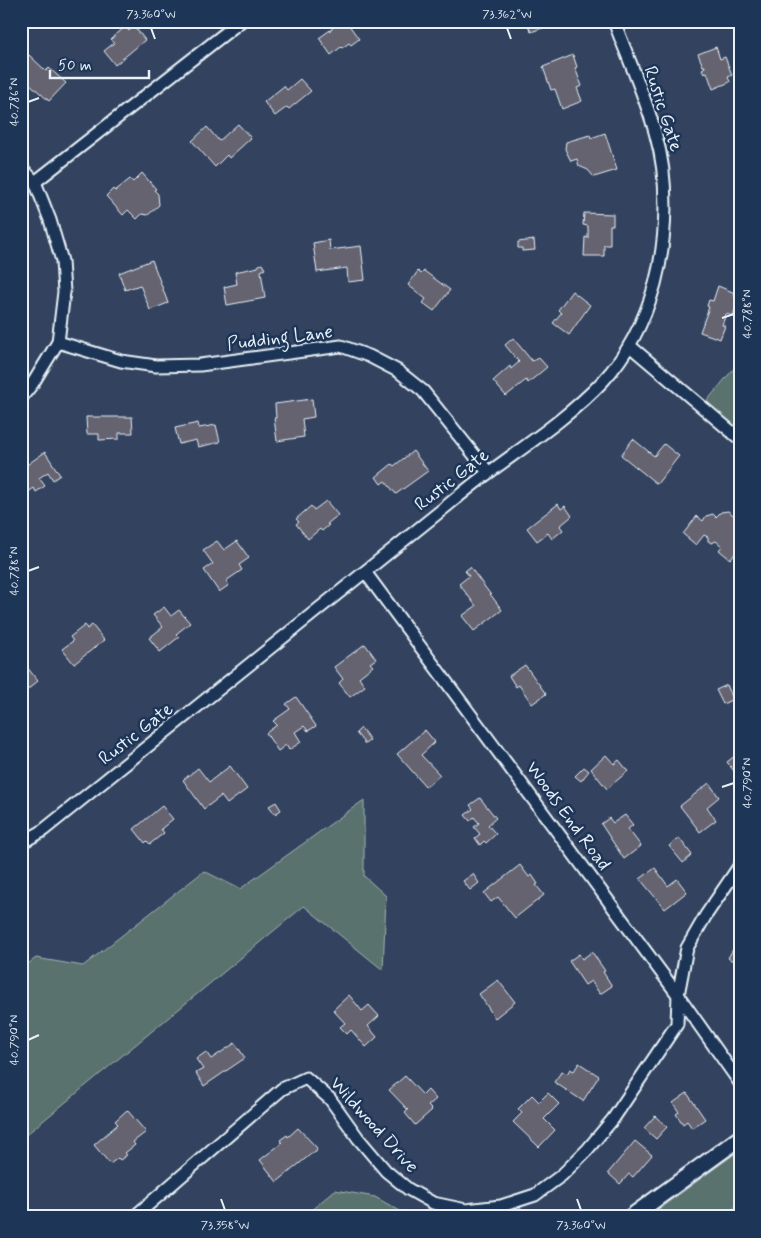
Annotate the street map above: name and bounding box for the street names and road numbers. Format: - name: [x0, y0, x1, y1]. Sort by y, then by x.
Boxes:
- street label: Rustic Gate: [637, 63, 689, 155]
- street label: Pudding Lane: [226, 319, 335, 360]
- street label: Rustic Gate: [409, 443, 495, 517]
- street label: Rustic Gate: [93, 697, 179, 771]
- street label: Woods End Road: [520, 756, 616, 876]
- street label: Wildwood Drive: [324, 1071, 424, 1179]

